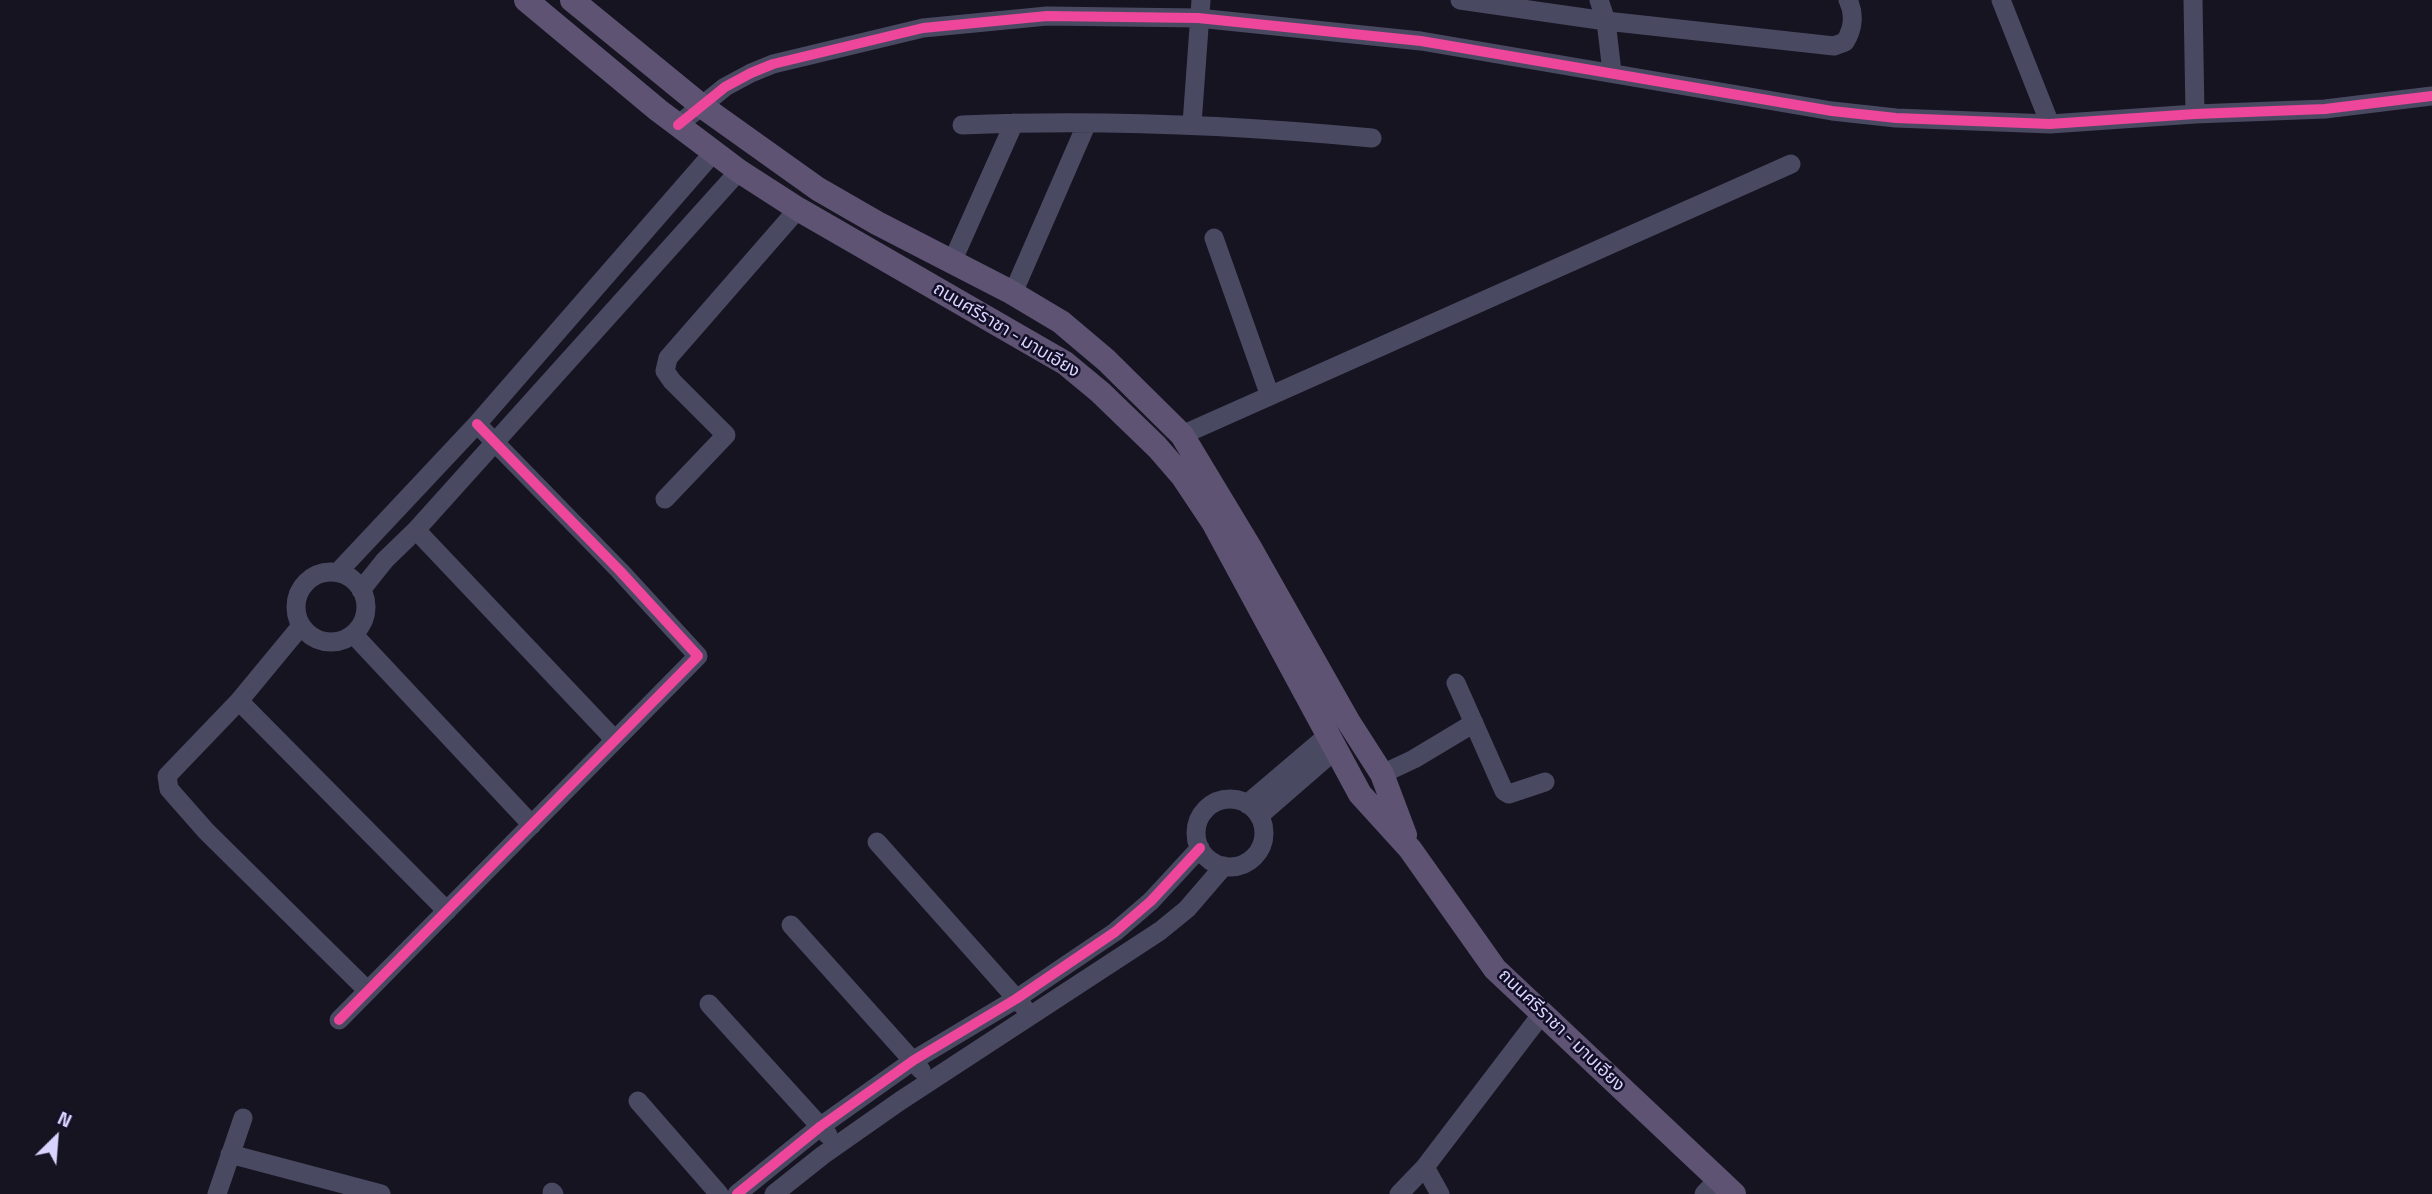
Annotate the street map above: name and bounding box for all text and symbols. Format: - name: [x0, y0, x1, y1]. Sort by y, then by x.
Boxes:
- street label: ถนนศรีราชา - มาบเอียง: [929, 279, 1083, 383]
- street label: ถนนศรีราชา - มาบเอียง: [1493, 965, 1629, 1097]
- north arrow: [21, 1103, 91, 1173]
- text: N: [53, 1103, 77, 1134]

